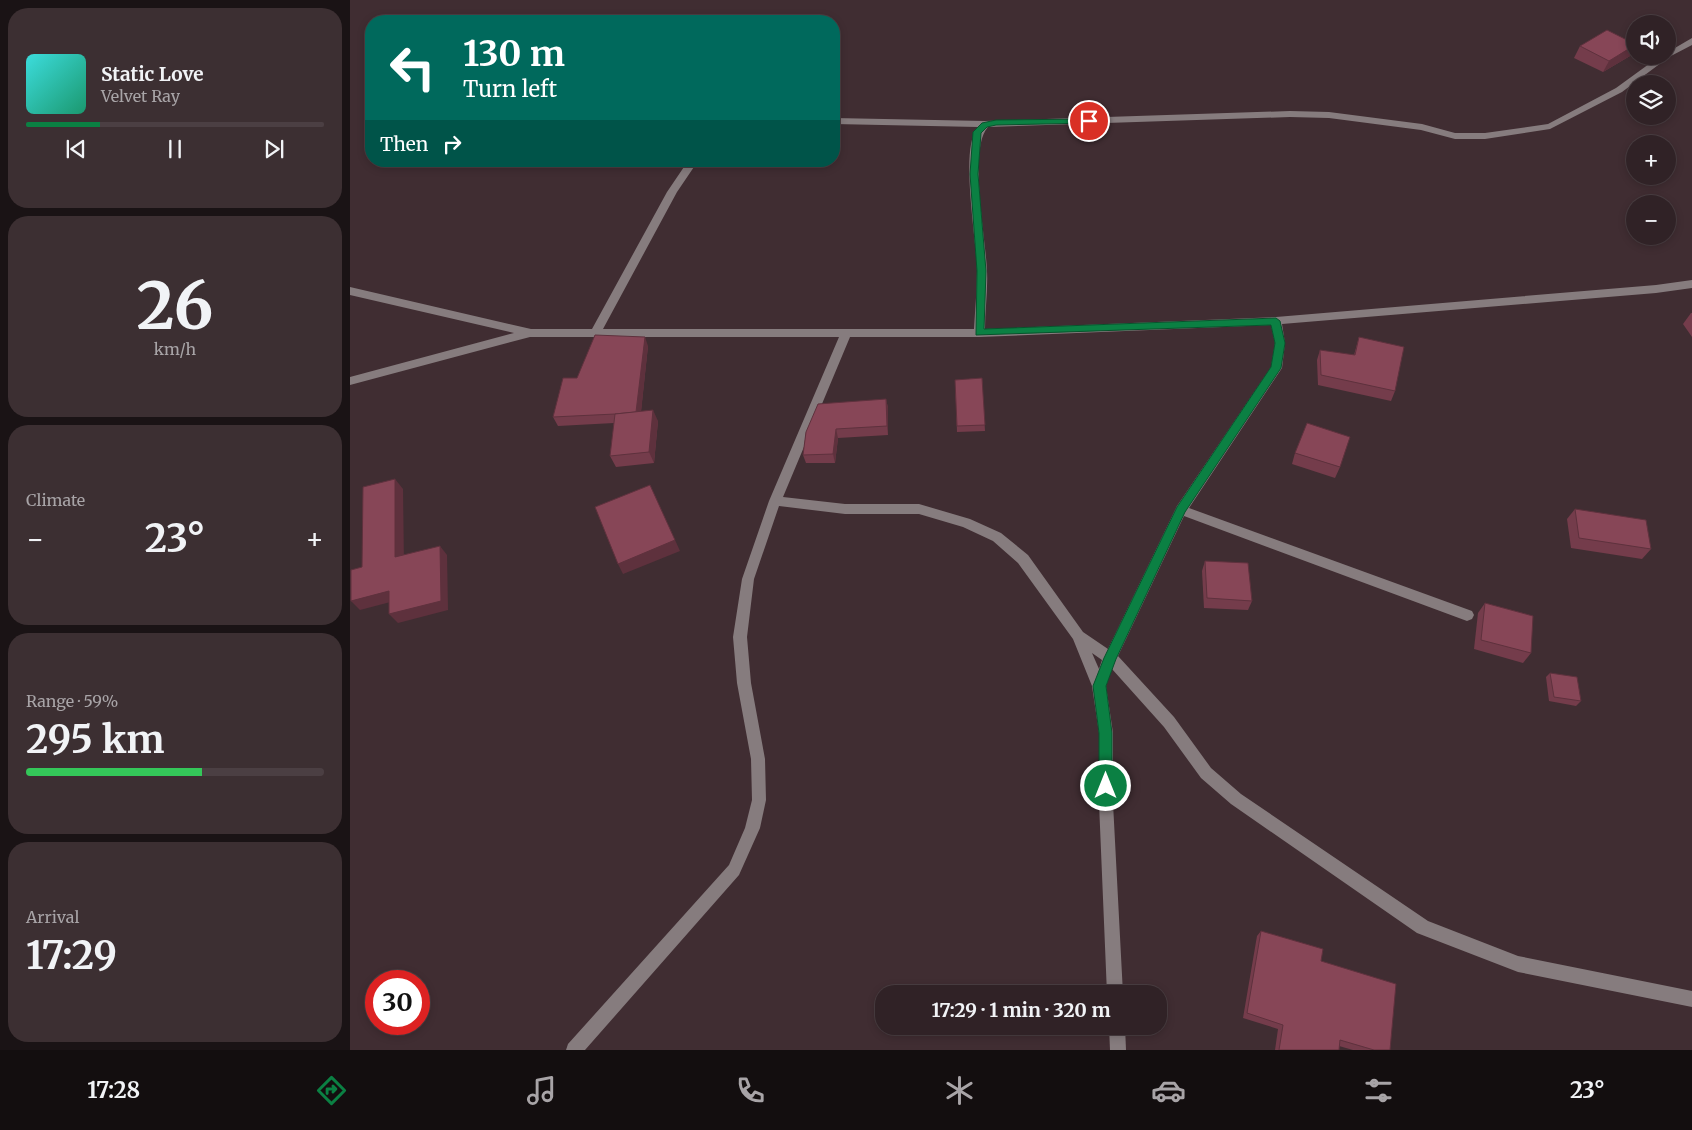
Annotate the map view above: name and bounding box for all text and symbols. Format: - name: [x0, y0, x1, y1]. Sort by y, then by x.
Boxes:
- map controls: [1626, 15, 1676, 245]
- button: sound: [1626, 15, 1676, 65]
- text: 130 m: [463, 32, 565, 76]
- icon: left: [380, 35, 445, 100]
- text: Static Love: [101, 62, 204, 86]
- text: Turn left: [463, 75, 557, 103]
- button: layers: [1626, 75, 1676, 125]
- text: Velvet Ray: [101, 86, 180, 106]
- pin: [1068, 100, 1110, 142]
- icon: arrive: [1075, 107, 1103, 135]
- icon: right: [438, 130, 466, 158]
- text: Then: [380, 132, 428, 156]
- icon: previous: [62, 135, 90, 163]
- icon: pause: [161, 135, 189, 163]
- icon: next: [260, 135, 288, 163]
- button: +: [1626, 135, 1676, 185]
- button: −: [1626, 195, 1676, 245]
- text: 26: [136, 265, 214, 347]
- text: km/h: [154, 339, 196, 359]
- text: Climate: [26, 490, 85, 510]
- text: 23°: [145, 515, 205, 562]
- text: −: [26, 521, 45, 557]
- text: +: [305, 521, 324, 557]
- text: Range · 59%: [26, 691, 118, 711]
- text: 295 km: [26, 716, 165, 763]
- position arrow: [1079, 759, 1131, 811]
- text: Arrival: [26, 907, 79, 927]
- text: 17:29: [26, 932, 117, 979]
- speed limit sign: 30: [365, 970, 430, 1035]
- text: 17:29 · 1 min · 320 m: [931, 998, 1111, 1022]
- icon: directions: [314, 1073, 349, 1108]
- icon: music: [524, 1073, 559, 1108]
- icon: phone: [733, 1073, 768, 1108]
- icon: climate: [942, 1073, 977, 1108]
- icon: car: [1151, 1073, 1186, 1108]
- icon: filters: [1361, 1073, 1396, 1108]
- text: 17:28: [87, 1076, 140, 1104]
- text: 23°: [1570, 1076, 1605, 1104]

